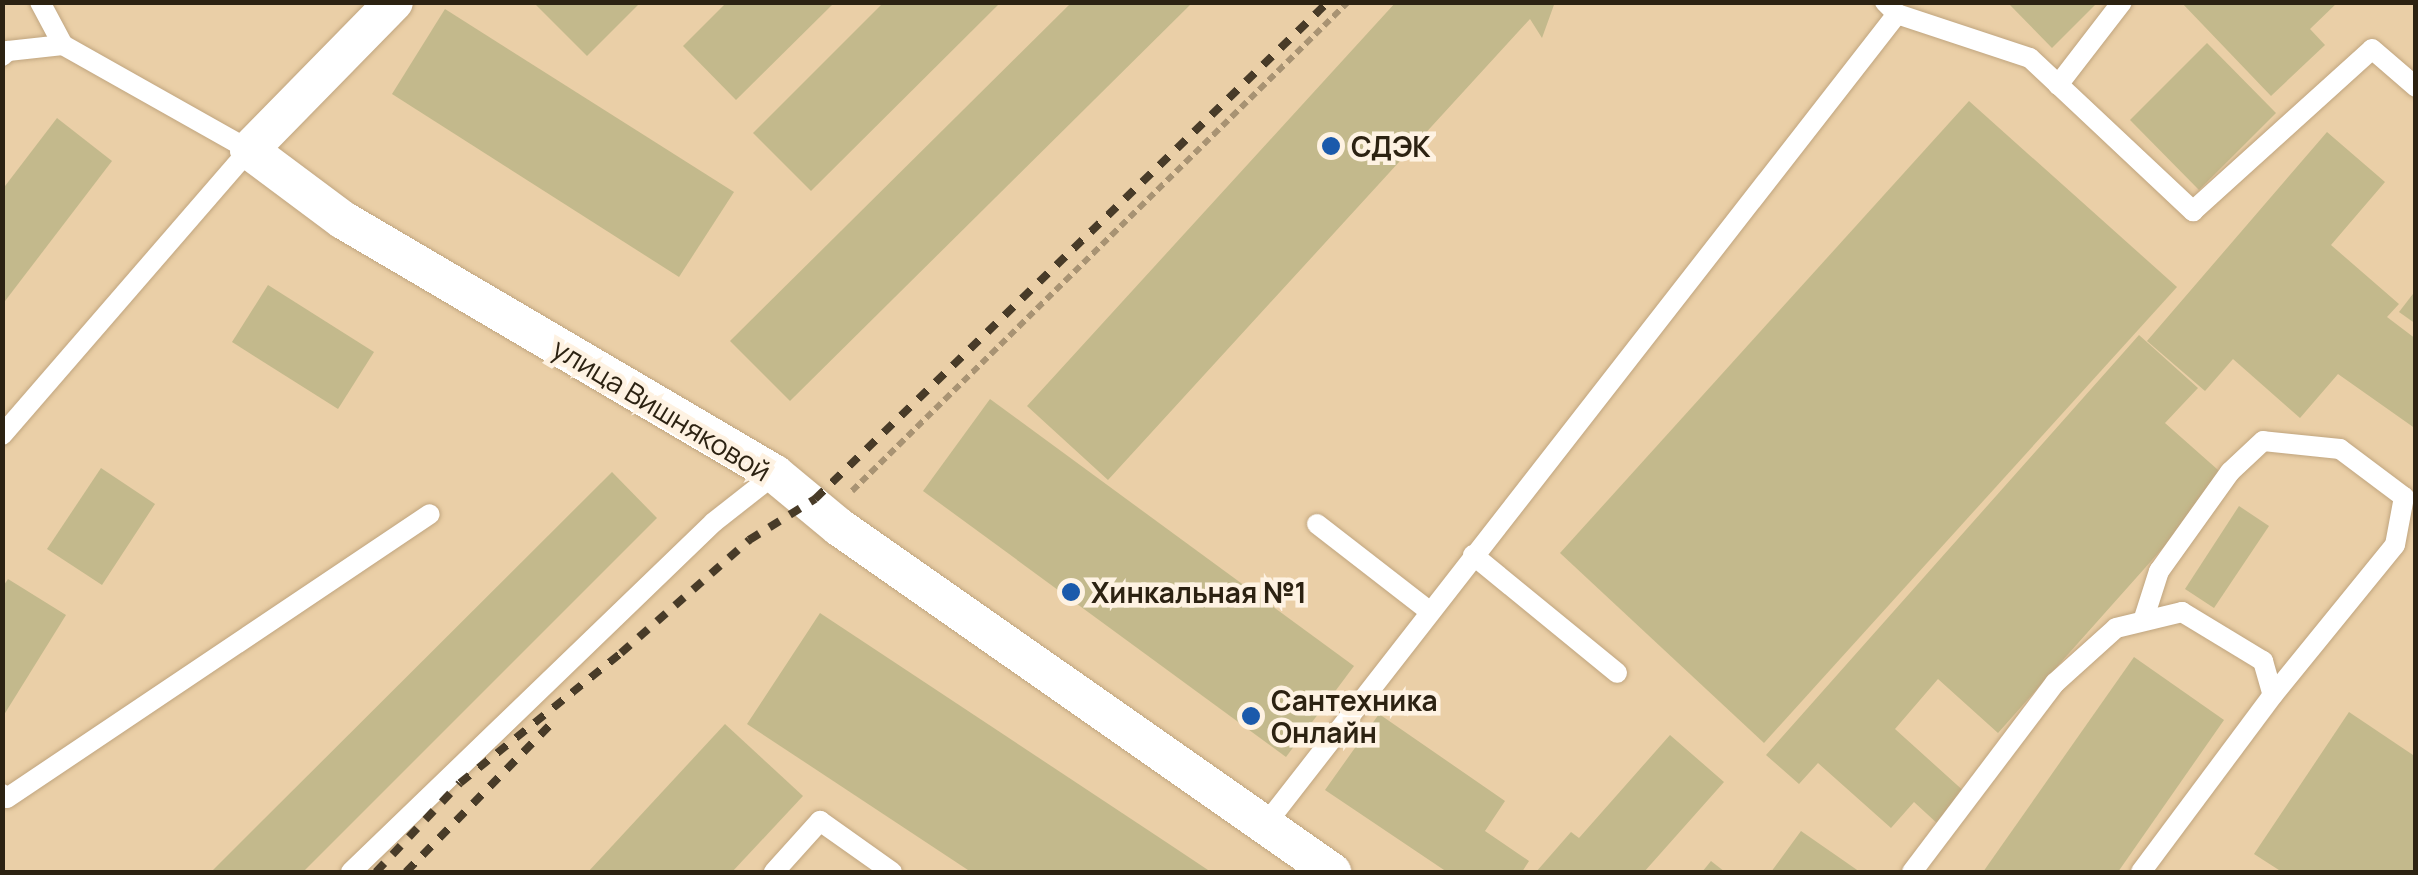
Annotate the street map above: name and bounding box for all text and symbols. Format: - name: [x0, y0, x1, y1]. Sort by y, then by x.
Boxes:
- place label: СДЭК: [1351, 129, 1430, 163]
- marker: СДЭК: [1320, 135, 1342, 157]
- street label: улица Вишняковой: [547, 331, 777, 487]
- place label: Хинкальная №1: [1091, 575, 1307, 609]
- marker: Хинкальная №1: [1060, 581, 1082, 603]
- place label: Сантехника Онлайн: [1271, 683, 1438, 749]
- marker: Сантехника Онлайн: [1240, 705, 1262, 727]

